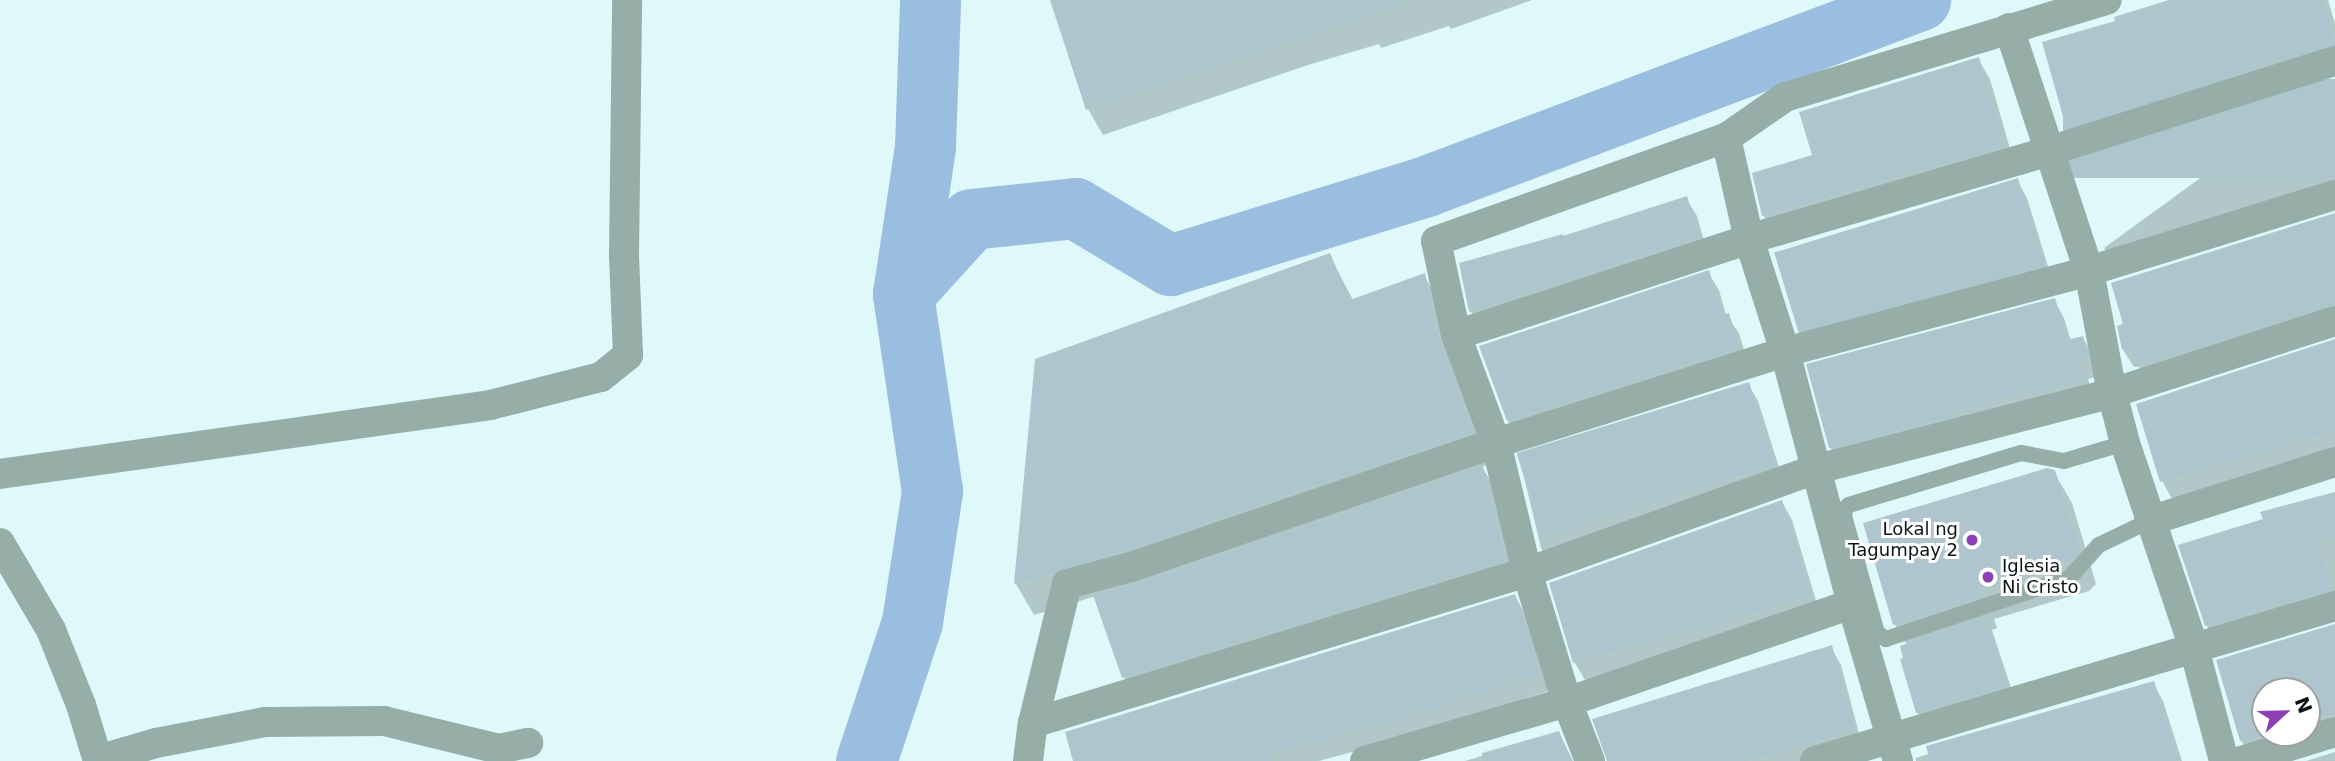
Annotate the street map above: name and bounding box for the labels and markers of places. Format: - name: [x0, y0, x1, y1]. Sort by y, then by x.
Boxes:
- place label: Lokal ng Tagumpay 2: [1848, 519, 1958, 562]
- marker: Lokal ng Tagumpay 2: [1964, 532, 1980, 548]
- place label: Iglesia Ni Cristo: [2002, 556, 2079, 598]
- marker: Iglesia Ni Cristo: [1980, 569, 1996, 585]

